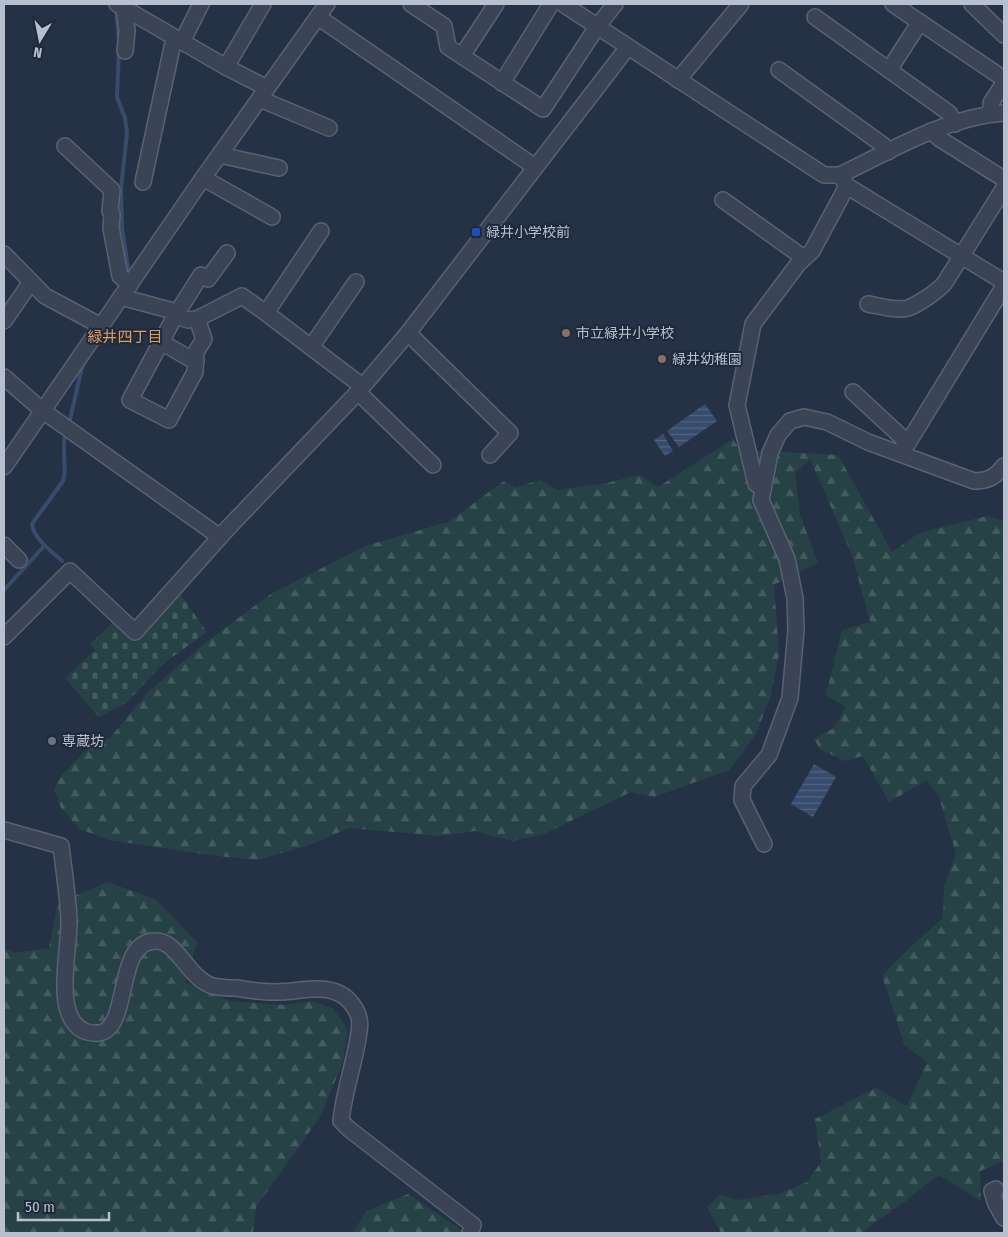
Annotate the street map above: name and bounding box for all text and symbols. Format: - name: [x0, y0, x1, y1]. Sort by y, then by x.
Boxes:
- north arrow: [15, 15, 65, 65]
- text: N: [32, 43, 43, 61]
- place label: 緑井小学校前: [486, 224, 570, 241]
- marker: 緑井小学校前: [470, 226, 482, 238]
- place label: 市立緑井小学校: [576, 325, 674, 342]
- marker: 市立緑井小学校: [560, 327, 572, 339]
- district label: 緑井四丁目: [87, 328, 163, 346]
- place label: 緑井幼稚園: [672, 351, 742, 368]
- marker: 緑井幼稚園: [656, 353, 668, 365]
- place label: 専蔵坊: [62, 733, 104, 750]
- marker: 専蔵坊: [46, 735, 58, 747]
- scale bar: [18, 1190, 109, 1222]
- text: 50 m: [25, 1198, 55, 1216]

